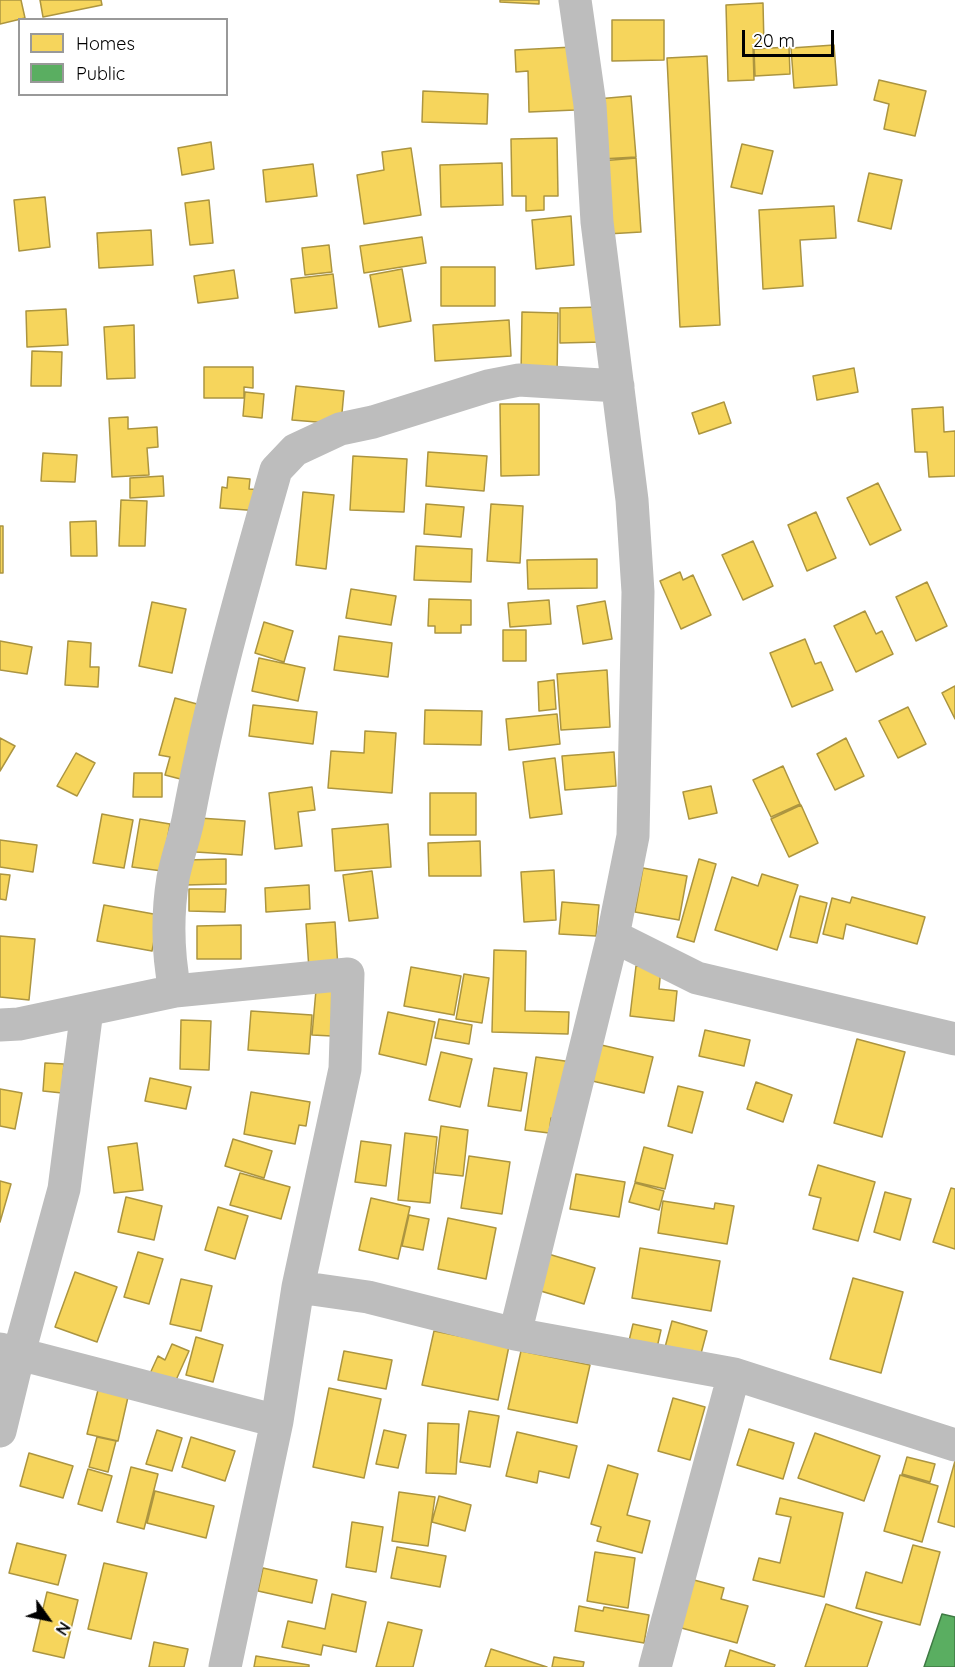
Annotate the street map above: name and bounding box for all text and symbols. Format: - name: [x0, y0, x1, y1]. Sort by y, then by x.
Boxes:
- legend: [18, 18, 228, 96]
- scale bar: [745, 18, 836, 56]
- text: 20 m: [753, 29, 795, 52]
- text: Homes: [76, 32, 135, 55]
- text: Public: [76, 62, 125, 85]
- north arrow: [18, 1589, 78, 1649]
- text: N: [52, 1618, 75, 1639]

